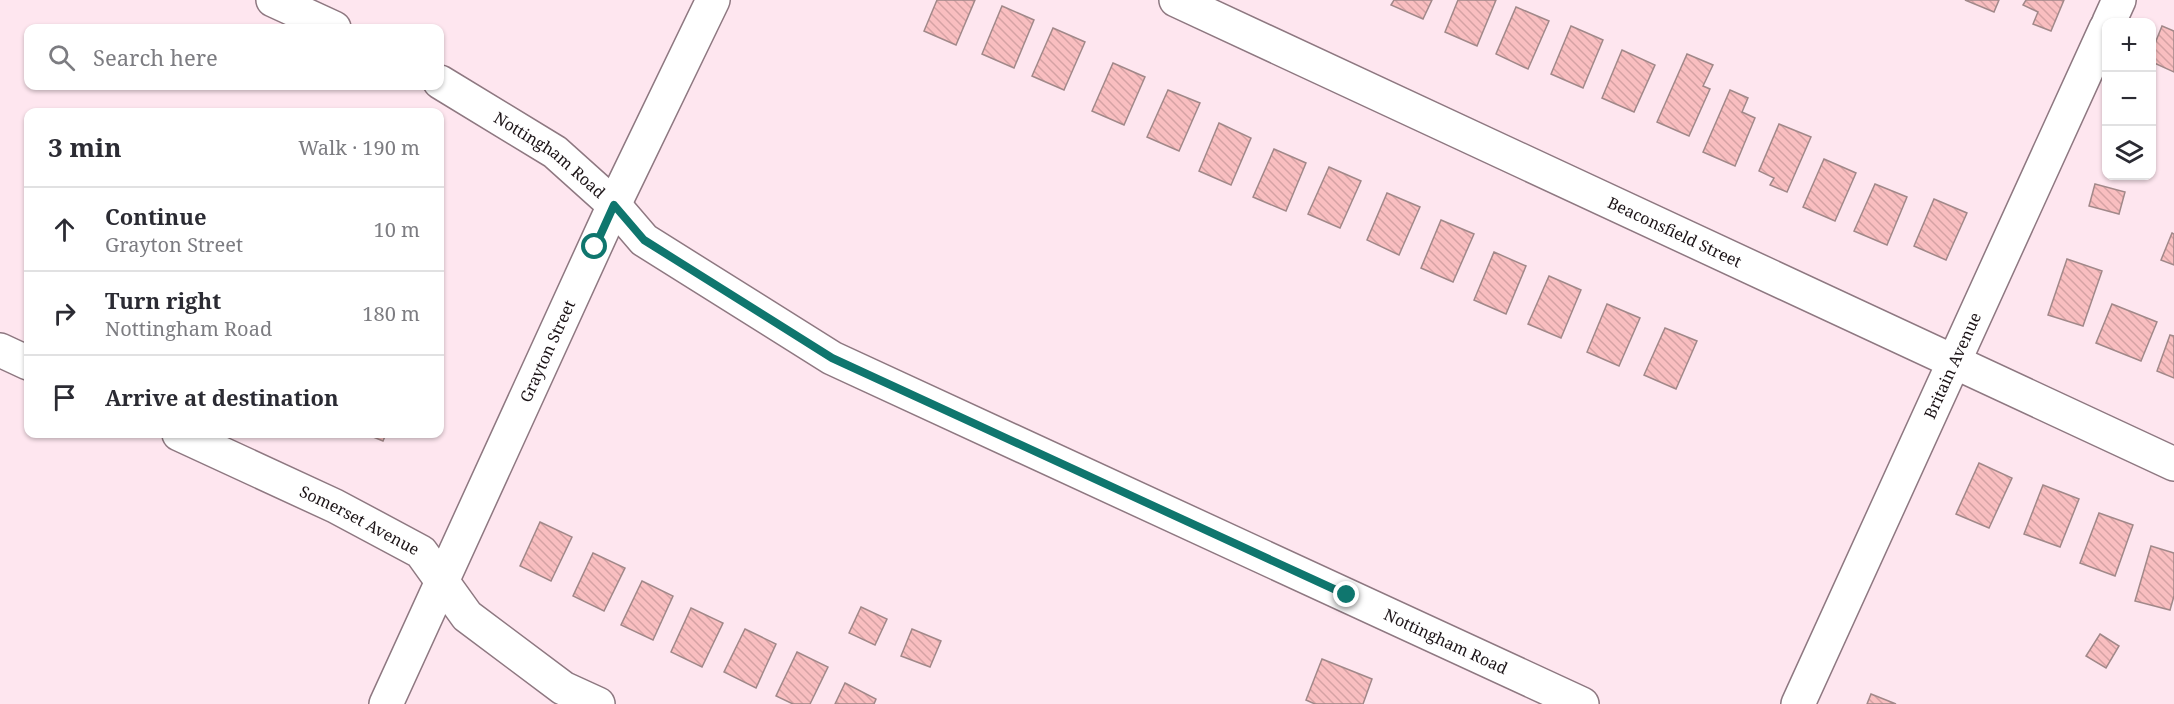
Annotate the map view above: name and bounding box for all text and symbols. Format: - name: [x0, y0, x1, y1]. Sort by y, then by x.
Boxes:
- map controls: [2102, 18, 2156, 180]
- button: +: [2102, 18, 2156, 72]
- search box: [24, 24, 444, 90]
- icon: search: [45, 41, 78, 74]
- text: Search here: [93, 42, 218, 72]
- button: −: [2102, 72, 2156, 126]
- street label: Nottingham Road: [490, 106, 610, 203]
- button: layers: [2102, 126, 2156, 180]
- text: 3 min: [48, 129, 122, 165]
- text: Walk · 190 m: [298, 134, 420, 161]
- street label: Beaconsfield Street: [1604, 191, 1746, 273]
- text: Continue: [105, 201, 207, 231]
- icon: ahead: [48, 213, 81, 246]
- text: 10 m: [374, 216, 420, 243]
- text: Grayton Street: [105, 231, 243, 258]
- route start: [581, 233, 607, 259]
- text: Turn right: [105, 285, 221, 315]
- street label: Grayton Street: [514, 296, 580, 406]
- icon: right: [48, 297, 81, 330]
- text: 180 m: [362, 300, 420, 327]
- street label: Britain Avenue: [1918, 309, 1986, 422]
- text: Nottingham Road: [105, 315, 272, 342]
- icon: arrive: [48, 381, 81, 414]
- text: Arrive at destination: [105, 382, 339, 412]
- street label: Somerset Avenue: [296, 480, 423, 560]
- route end: [1333, 581, 1359, 607]
- street label: Nottingham Road: [1380, 603, 1511, 679]

